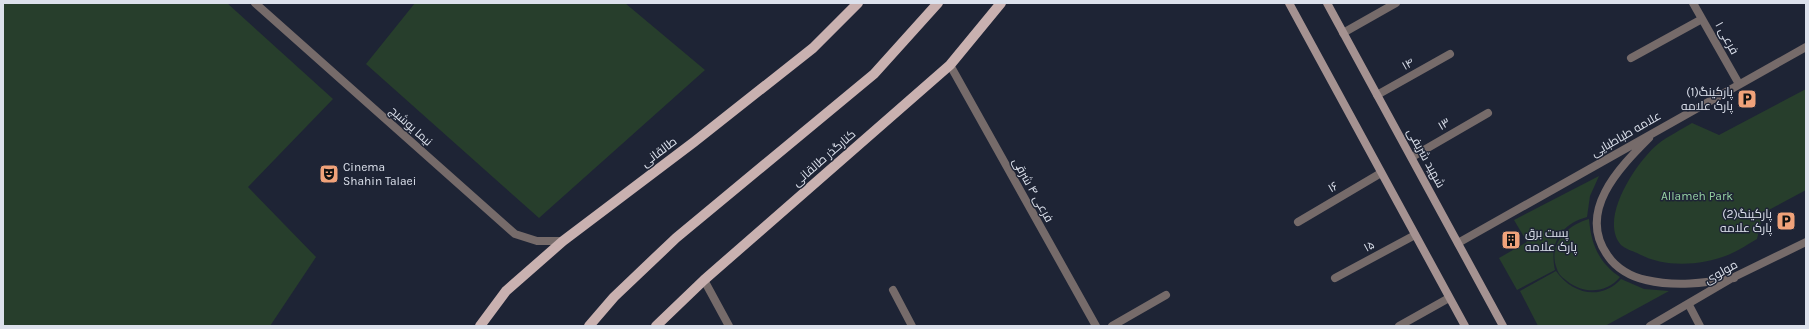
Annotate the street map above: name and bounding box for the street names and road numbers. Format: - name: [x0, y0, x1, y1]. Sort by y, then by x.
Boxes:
- street label: فرعی ۱: [1712, 19, 1742, 57]
- street label: ۱۴: [1399, 55, 1417, 73]
- street label: نیما یوشیج: [386, 103, 435, 149]
- street label: علامه طباطبایی: [1589, 108, 1663, 160]
- street label: ۱۳: [1435, 115, 1453, 133]
- street label: شهید شریفی: [1404, 126, 1448, 190]
- street label: کنارگذر طالقانی: [790, 127, 858, 189]
- street label: طالقانی: [639, 134, 680, 170]
- street label: فرعی ۴ شرقی: [1010, 156, 1056, 224]
- street label: ۱۶: [1325, 179, 1341, 195]
- street label: ۱۵: [1361, 237, 1377, 255]
- street label: مولوی: [1702, 257, 1740, 287]

